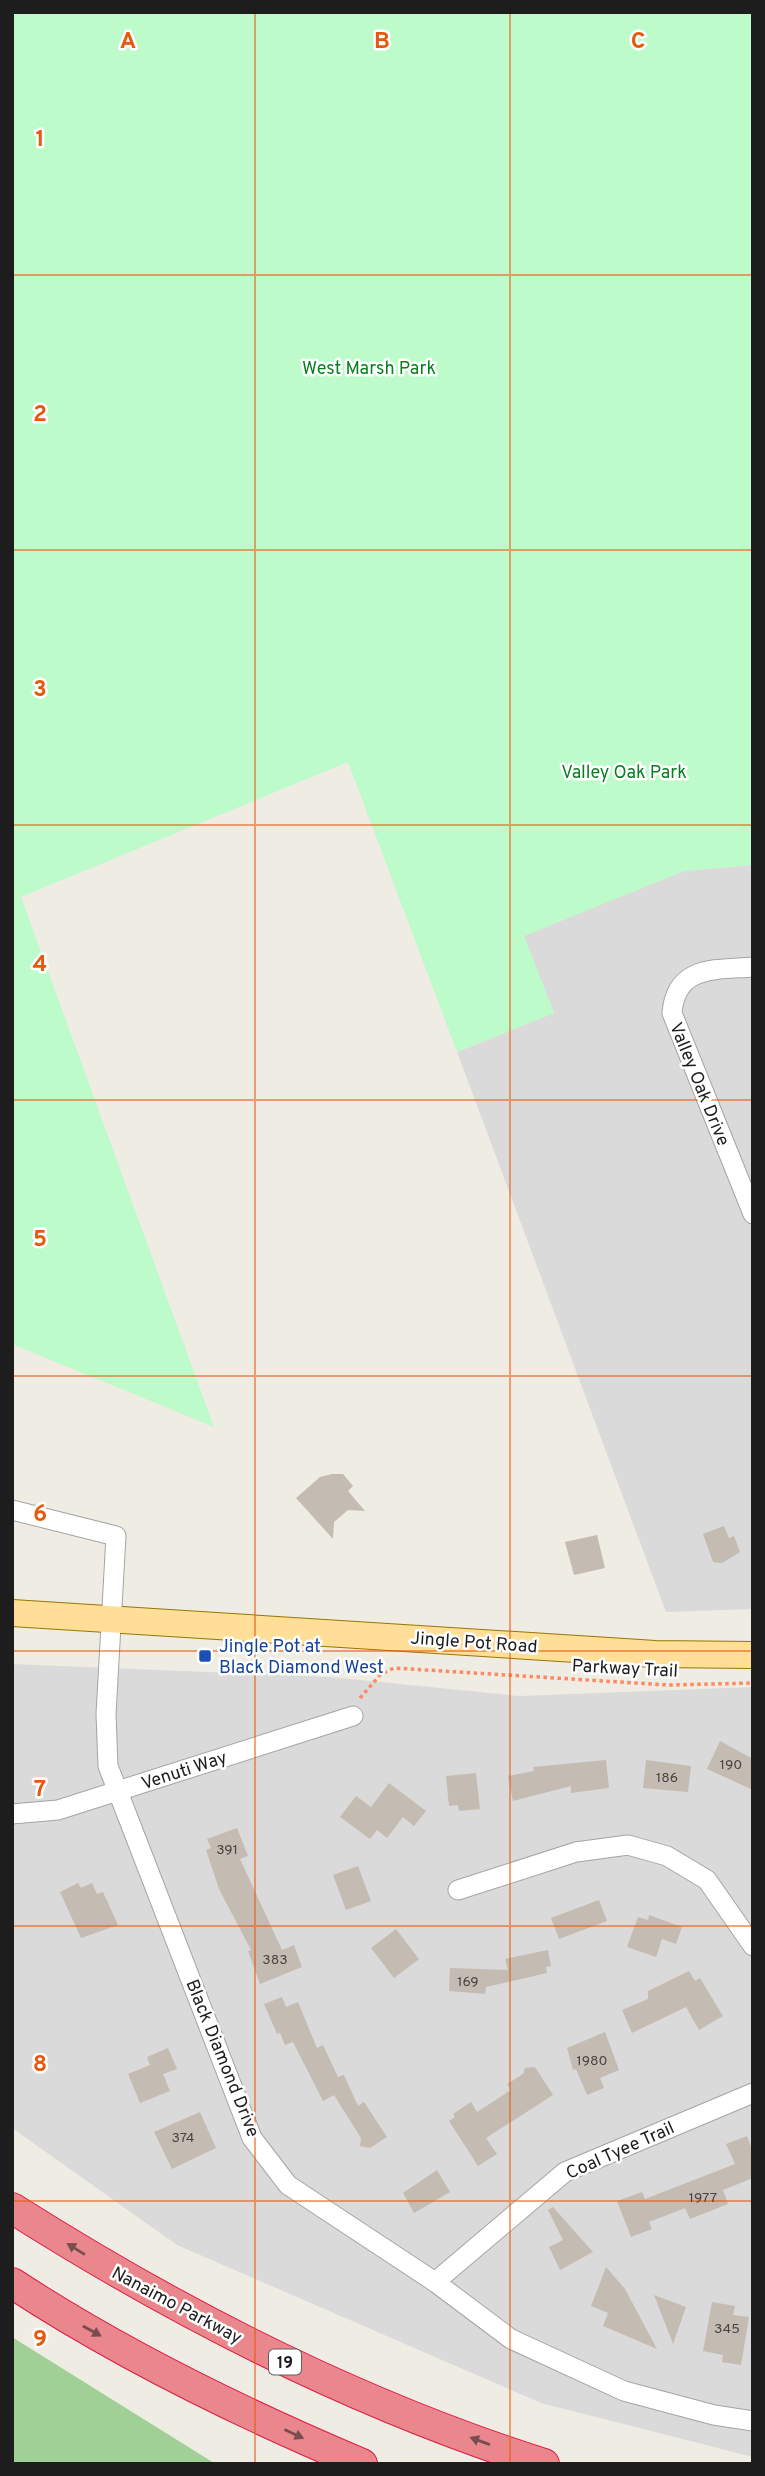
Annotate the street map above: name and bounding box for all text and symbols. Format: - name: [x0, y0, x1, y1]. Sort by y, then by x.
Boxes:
- text: A: [120, 28, 136, 57]
- text: B: [374, 28, 390, 57]
- text: C: [631, 28, 645, 57]
- text: 1: [35, 126, 45, 155]
- park label: West Marsh Park: [302, 358, 436, 381]
- text: 2: [33, 401, 47, 430]
- text: 3: [33, 676, 47, 705]
- park label: Valley Oak Park: [561, 762, 687, 785]
- text: 4: [33, 951, 47, 980]
- street label: Valley Oak Drive: [663, 1019, 734, 1150]
- text: 5: [33, 1226, 47, 1255]
- text: 6: [33, 1501, 47, 1530]
- street label: Jingle Pot Road: [409, 1628, 538, 1659]
- place label: Jingle Pot at Black Diamond West: [219, 1636, 384, 1680]
- marker: Jingle Pot at Black Diamond West: [197, 1648, 213, 1664]
- street label: Parkway Trail: [571, 1655, 679, 1684]
- street label: Venuti Way: [139, 1747, 230, 1796]
- house number: 190: [720, 1757, 742, 1774]
- house number: 186: [656, 1770, 678, 1787]
- text: 7: [34, 1776, 46, 1805]
- house number: 391: [216, 1842, 238, 1859]
- house number: 383: [262, 1952, 288, 1969]
- house number: 169: [457, 1974, 479, 1991]
- street label: Black Diamond Drive: [179, 1976, 264, 2141]
- text: 8: [33, 2051, 47, 2080]
- house number: 1980: [577, 2053, 607, 2070]
- street label: Coal Tyee Trail: [563, 2117, 678, 2186]
- house number: 374: [172, 2130, 194, 2147]
- house number: 1977: [689, 2190, 717, 2207]
- one-way arrow: [67, 2242, 86, 2255]
- street label: Nanaimo Parkway: [107, 2262, 245, 2350]
- house number: 345: [714, 2321, 740, 2338]
- one-way arrow: [82, 2325, 101, 2337]
- text: 9: [33, 2326, 47, 2355]
- road number: 19: [269, 2350, 301, 2374]
- one-way arrow: [284, 2429, 304, 2440]
- one-way arrow: [469, 2435, 490, 2446]

